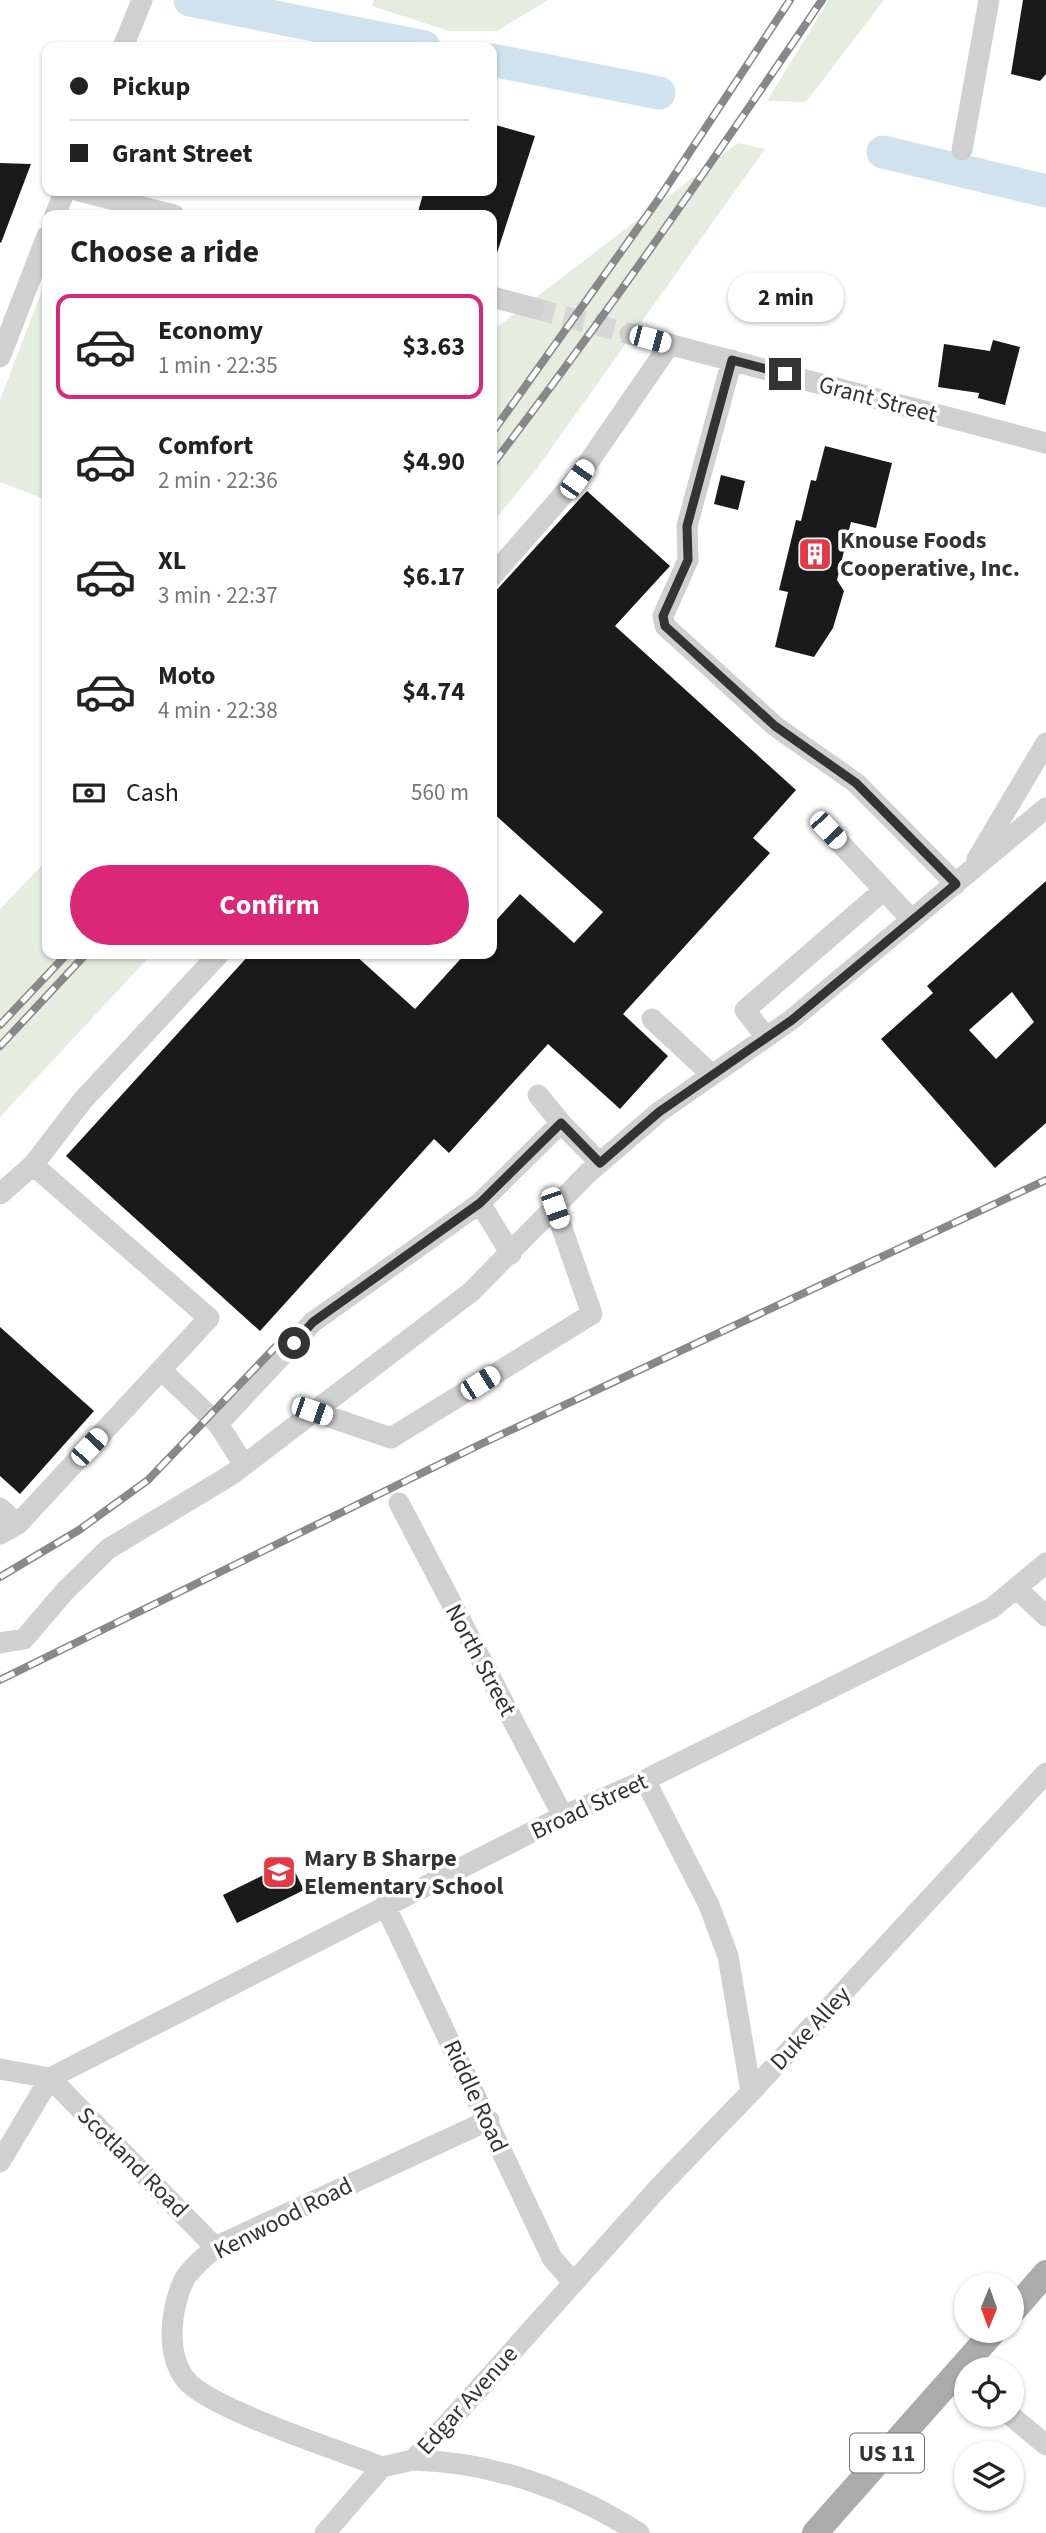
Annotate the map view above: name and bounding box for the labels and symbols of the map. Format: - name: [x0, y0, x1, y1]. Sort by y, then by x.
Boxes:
- callout: 2 min: [727, 272, 843, 322]
- car: [627, 323, 674, 355]
- route end: [769, 358, 801, 390]
- street label: Grant Street: [815, 367, 941, 432]
- car: [557, 456, 598, 502]
- place label: Knouse Foods Cooperative, Inc.: [840, 523, 1020, 586]
- building icon: Knouse Foods Cooperative, Inc.: [796, 535, 834, 573]
- car: [806, 807, 851, 853]
- car: [539, 1185, 572, 1231]
- route start: [278, 1327, 310, 1359]
- car: [457, 1363, 504, 1403]
- car: [289, 1394, 336, 1428]
- car: [67, 1424, 112, 1470]
- street label: North Street: [436, 1598, 525, 1723]
- street label: Broad Street: [525, 1764, 653, 1849]
- place label: Mary B Sharpe Elementary School: [304, 1841, 503, 1904]
- school or university icon: Mary B Sharpe Elementary School: [260, 1853, 298, 1891]
- street label: Duke Alley: [762, 1978, 859, 2078]
- street label: Riddle Road: [434, 2034, 517, 2158]
- street label: Scotland Road: [69, 2099, 196, 2226]
- street label: Kenwood Road: [208, 2168, 359, 2268]
- north arrow: [954, 2273, 1024, 2343]
- street label: Edgar Avenue: [409, 2338, 526, 2463]
- road number: US 11: [850, 2434, 924, 2472]

